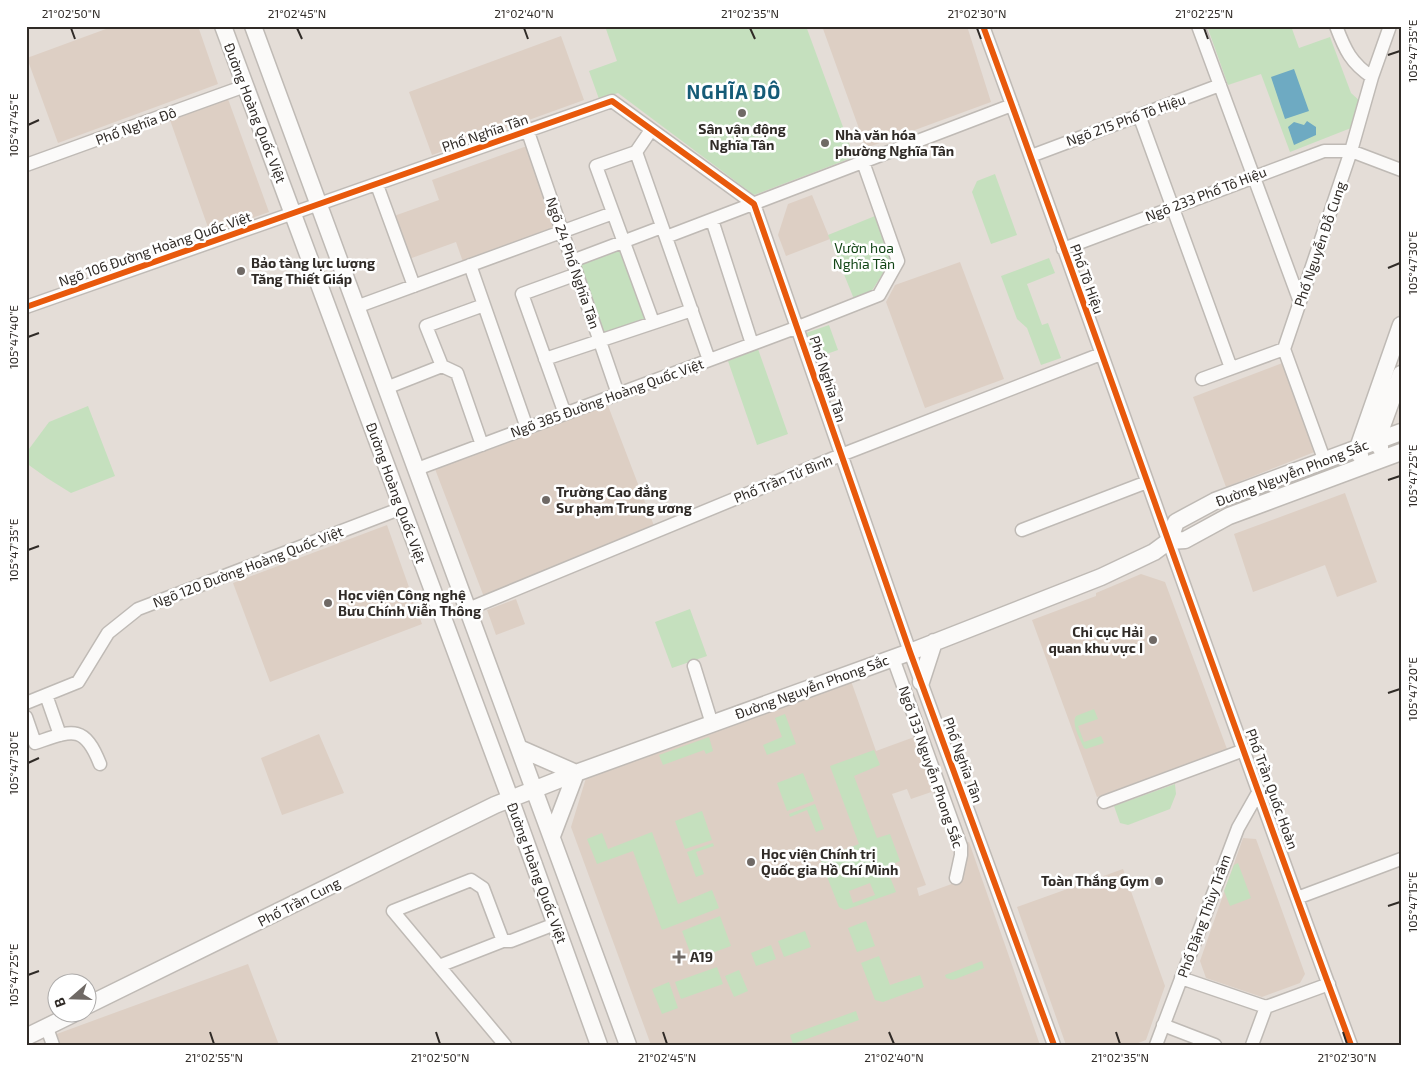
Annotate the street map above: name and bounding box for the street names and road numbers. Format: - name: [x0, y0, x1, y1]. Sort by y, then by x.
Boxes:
- street label: Đường Hoàng Quốc Việt: [221, 40, 290, 185]
- street label: Ngõ 215 Phố Tô Hiệu: [1064, 90, 1188, 149]
- street label: Phố Nghĩa Đô: [93, 103, 179, 148]
- street label: Phố Nghĩa Tân: [440, 110, 530, 155]
- street label: Ngõ 233 Phố Tô Hiệu: [1143, 163, 1269, 224]
- street label: Phố Nguyễn Đỗ Cung: [1290, 179, 1349, 309]
- street label: Ngõ 24 Phố Nghĩa Tân: [543, 195, 604, 331]
- street label: Ngõ 106 Đường Hoàng Quốc Việt: [56, 208, 253, 290]
- street label: Phố Tô Hiệu: [1067, 242, 1108, 316]
- street label: Phố Nghĩa Tân: [807, 333, 850, 424]
- street label: Ngõ 385 Đường Hoàng Quốc Việt: [508, 355, 706, 440]
- street label: Đường Hoàng Quốc Việt: [363, 420, 430, 566]
- street label: Đường Nguyễn Phong Sắc: [1213, 435, 1371, 510]
- street label: Phố Trần Tử Bình: [731, 451, 835, 506]
- street label: Ngõ 120 Đường Hoàng Quốc Việt: [150, 522, 345, 611]
- street label: Đường Nguyễn Phong Sắc: [733, 651, 891, 722]
- street label: Ngõ 133 Nguyễn Phong Sắc: [896, 683, 967, 850]
- street label: Phố Nghĩa Tân: [940, 715, 987, 805]
- street label: Phố Trần Quốc Hoàn: [1243, 726, 1302, 851]
- street label: Đường Hoàng Quốc Việt: [504, 800, 571, 946]
- street label: Phố Đặng Thùy Trâm: [1173, 852, 1234, 980]
- street label: Phố Trần Cung: [255, 873, 343, 930]

